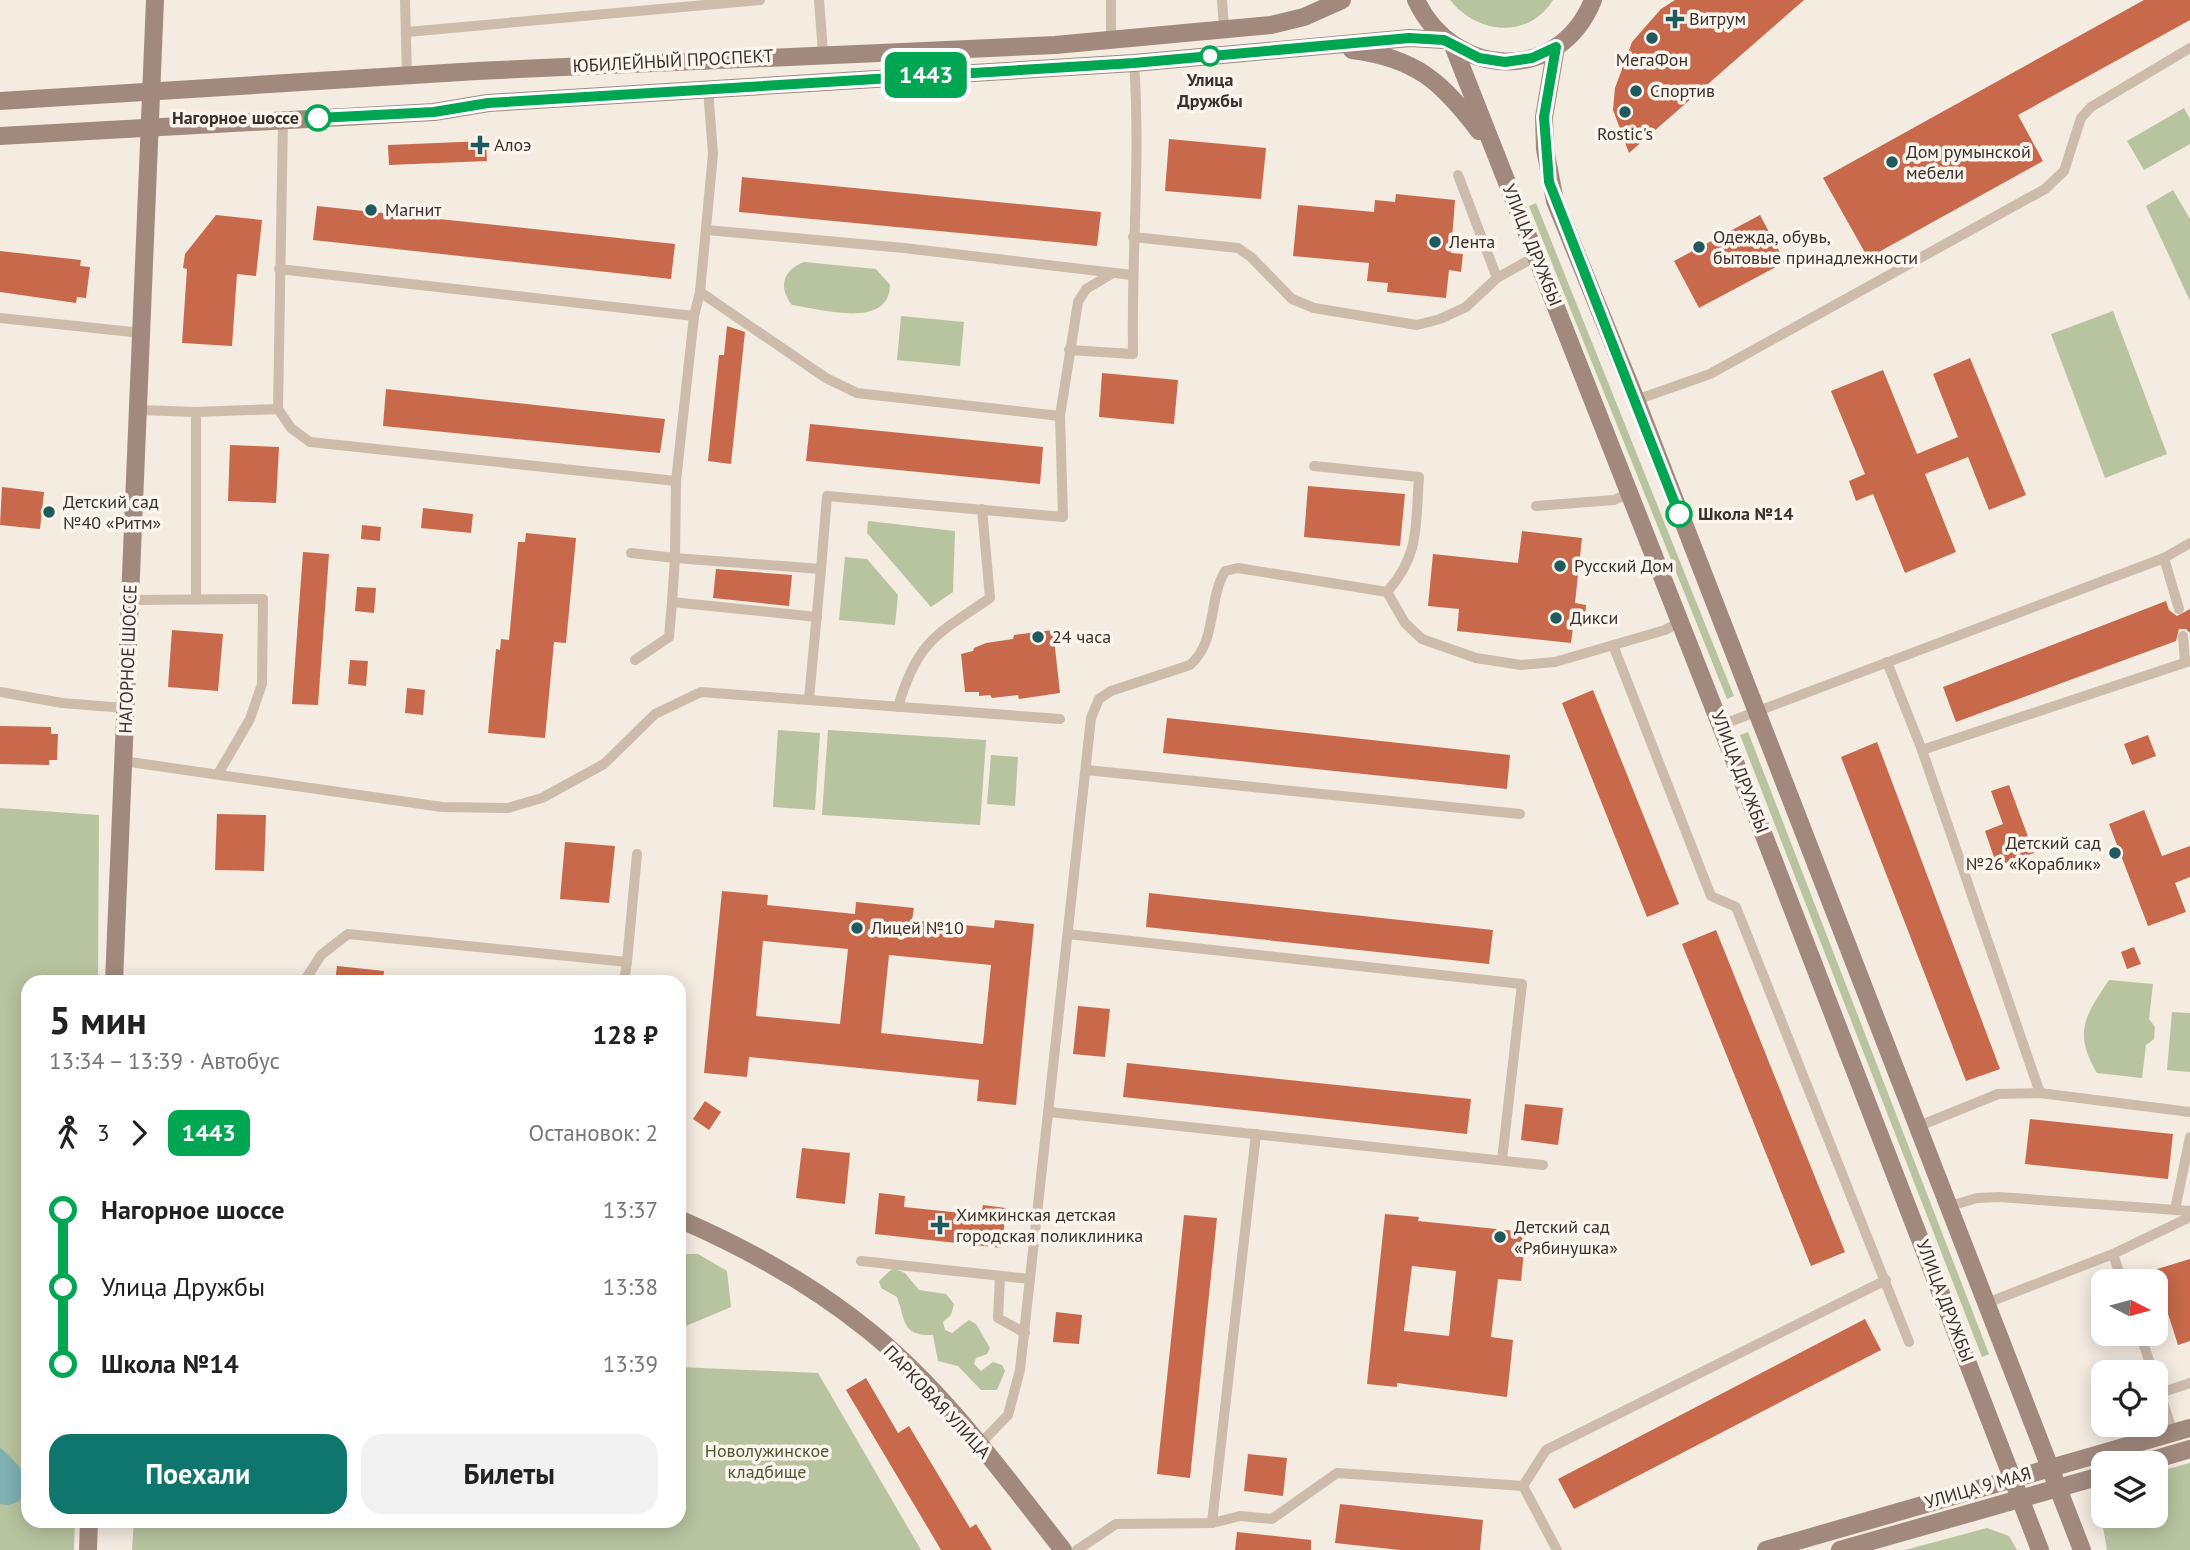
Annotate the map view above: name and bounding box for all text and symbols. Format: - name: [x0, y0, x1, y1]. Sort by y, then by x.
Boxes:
- place label: Витрум: [1689, 7, 1746, 30]
- marker: Витрум: [1667, 11, 1683, 27]
- marker: МегаФон: [1644, 30, 1660, 46]
- street label: ЮБИЛЕЙНЫЙ ПРОСПЕКТ: [572, 44, 774, 77]
- marker: Улица Дружбы: [1200, 46, 1220, 66]
- place label: МегаФон: [1616, 48, 1688, 71]
- line badge: 1443: [877, 52, 975, 98]
- text: 1443: [899, 59, 953, 90]
- place label: Улица Дружбы: [1177, 68, 1243, 112]
- place label: Спортив: [1650, 79, 1715, 102]
- marker: Спортив: [1628, 83, 1644, 99]
- marker: Rostic's: [1617, 104, 1633, 120]
- marker: Нагорное шоссе: [305, 105, 331, 131]
- place label: Нагорное шоссе: [172, 106, 299, 129]
- place label: Rostic's: [1597, 122, 1653, 145]
- place label: Алоэ: [494, 133, 532, 156]
- marker: Алоэ: [472, 137, 488, 153]
- place label: Дом румынской мебели: [1906, 140, 2031, 184]
- marker: Дом румынской мебели: [1884, 154, 1900, 170]
- street label: УЛИЦА ДРУЖБЫ: [1498, 181, 1567, 309]
- place label: Магнит: [385, 198, 442, 221]
- marker: Магнит: [363, 202, 379, 218]
- place label: Одежда, обувь, бытовые принадлежности: [1713, 225, 1918, 269]
- place label: Лента: [1448, 230, 1495, 253]
- marker: Лента: [1427, 234, 1443, 250]
- marker: Одежда, обувь, бытовые принадлежности: [1691, 239, 1707, 255]
- place label: Детский сад №40 «Ритм»: [63, 490, 161, 534]
- marker: Школа №14: [1666, 501, 1692, 527]
- place label: Школа №14: [1698, 502, 1793, 525]
- marker: Детский сад №40 «Ритм»: [41, 504, 57, 520]
- place label: Русский Дом: [1574, 554, 1674, 577]
- marker: Русский Дом: [1552, 558, 1568, 574]
- street label: НАГОРНОЕ ШОССЕ: [113, 584, 142, 734]
- place label: Дикси: [1570, 606, 1618, 629]
- marker: Дикси: [1548, 610, 1564, 626]
- place label: 24 часа: [1052, 625, 1111, 648]
- marker: 24 часа: [1030, 629, 1046, 645]
- street label: УЛИЦА ДРУЖБЫ: [1707, 707, 1774, 836]
- place label: Детский сад №26 «Кораблик»: [1966, 831, 2101, 875]
- marker: Детский сад №26 «Кораблик»: [2107, 845, 2123, 861]
- place label: Лицей №10: [870, 916, 964, 939]
- marker: Лицей №10: [849, 920, 865, 936]
- text: 5 мин: [49, 995, 147, 1044]
- text: 128 ₽: [592, 1018, 658, 1051]
- text: 13:34 – 13:39 · Автобус: [49, 1046, 280, 1075]
- icon: walk: [49, 1114, 87, 1152]
- icon: forward: [120, 1114, 158, 1152]
- text: 1443: [182, 1117, 236, 1148]
- text: 3: [97, 1118, 110, 1147]
- text: Остановок: 2: [528, 1118, 658, 1147]
- text: Нагорное шоссе: [101, 1193, 285, 1226]
- text: 13:37: [603, 1195, 658, 1224]
- place label: Химкинская детская городская поликлиника: [956, 1203, 1143, 1247]
- marker: Химкинская детская городская поликлиника: [930, 1215, 950, 1235]
- place label: Детский сад «Рябинушка»: [1514, 1215, 1618, 1259]
- marker: Детский сад «Рябинушка»: [1492, 1229, 1508, 1245]
- street label: УЛИЦА ДРУЖБЫ: [1912, 1236, 1979, 1365]
- north arrow: [2091, 1269, 2168, 1346]
- map controls: [2091, 1269, 2168, 1528]
- text: Улица Дружбы: [101, 1270, 265, 1303]
- text: 13:38: [603, 1272, 658, 1301]
- street label: ПАРКОВАЯ УЛИЦА: [879, 1340, 996, 1464]
- text: Школа №14: [101, 1347, 239, 1380]
- text: 13:39: [603, 1349, 658, 1378]
- button: locate: [2091, 1360, 2168, 1437]
- button: Поехали: [49, 1434, 347, 1514]
- button: Билеты: [361, 1434, 658, 1514]
- park label: Новолужинское кладбище: [705, 1439, 829, 1483]
- button: layers: [2091, 1451, 2168, 1528]
- street label: УЛИЦА 9 МАЯ: [1922, 1461, 2034, 1514]

